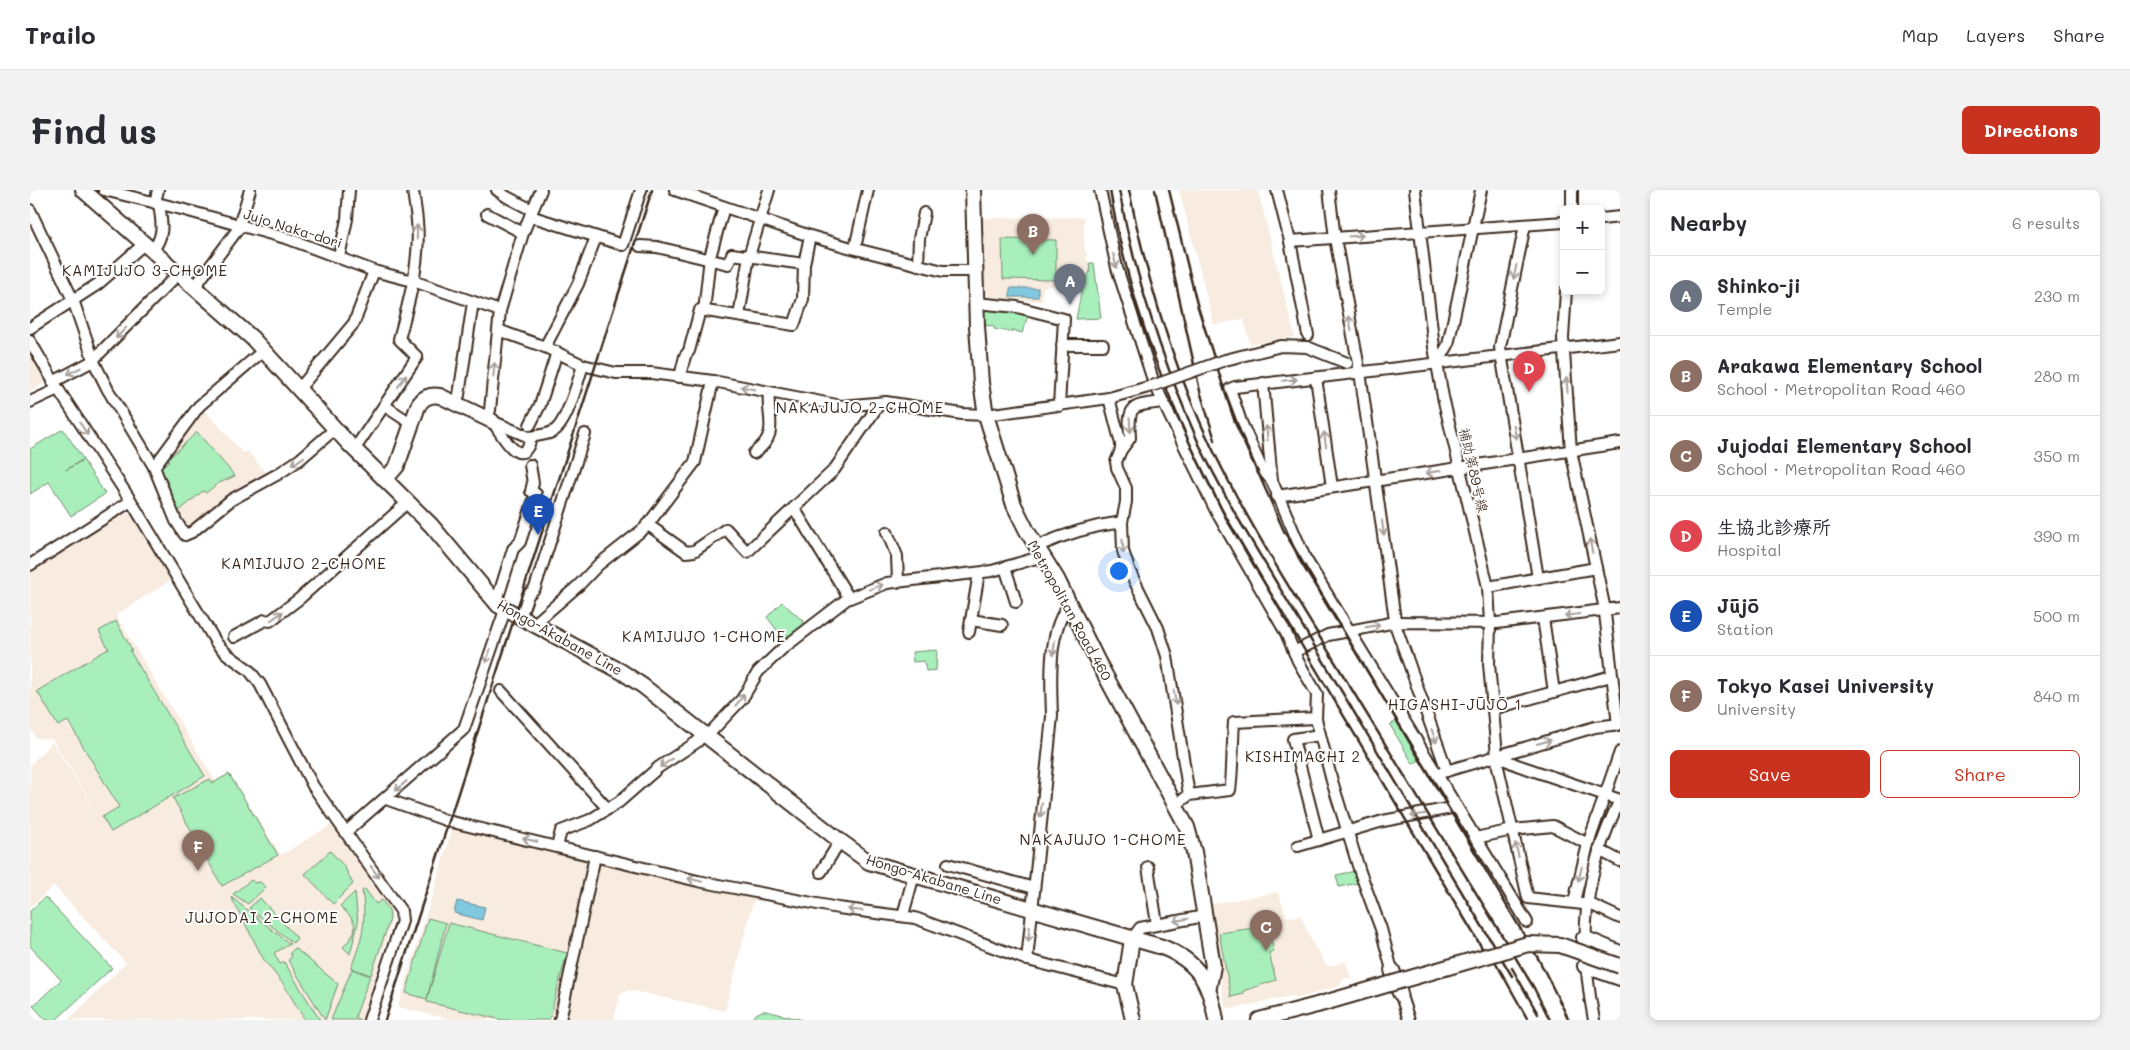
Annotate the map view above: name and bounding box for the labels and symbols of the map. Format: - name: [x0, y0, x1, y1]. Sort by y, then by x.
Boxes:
- street label: Jujo Naka-dori: [241, 204, 345, 252]
- pin: B: [1017, 214, 1049, 255]
- one-way arrow: [412, 224, 422, 240]
- one-way arrow: [1348, 231, 1364, 241]
- one-way arrow: [1111, 252, 1120, 268]
- district label: KAMIJUJO 3-CHOME: [62, 260, 228, 280]
- pin: A: [1054, 264, 1086, 305]
- one-way arrow: [1510, 264, 1520, 280]
- one-way arrow: [1345, 316, 1355, 332]
- one-way arrow: [115, 326, 127, 338]
- pin: D: [1513, 351, 1545, 392]
- one-way arrow: [489, 363, 499, 379]
- one-way arrow: [67, 367, 82, 376]
- one-way arrow: [396, 374, 407, 388]
- one-way arrow: [1282, 376, 1298, 385]
- one-way arrow: [1562, 377, 1571, 393]
- one-way arrow: [741, 383, 757, 392]
- district label: NAKAJUJO 2-CHOME: [776, 397, 944, 417]
- one-way arrow: [1125, 417, 1134, 433]
- one-way arrow: [79, 422, 89, 436]
- one-way arrow: [1510, 423, 1520, 439]
- one-way arrow: [1263, 425, 1272, 441]
- street label: 補助第89号線: [1455, 426, 1493, 514]
- one-way arrow: [1319, 431, 1329, 447]
- one-way arrow: [291, 456, 305, 466]
- one-way arrow: [1426, 467, 1442, 477]
- pin: E: [522, 494, 554, 535]
- one-way arrow: [1378, 520, 1388, 536]
- street label: Metropolitan Road 460: [1023, 536, 1117, 684]
- one-way arrow: [1118, 538, 1128, 554]
- one-way arrow: [1586, 538, 1595, 554]
- district label: KAMIJUJO 2-CHOME: [221, 553, 387, 573]
- your location: [1106, 558, 1132, 584]
- one-way arrow: [868, 582, 883, 591]
- street label: Hongo-Akabane Line: [494, 595, 626, 679]
- one-way arrow: [269, 610, 283, 620]
- one-way arrow: [1564, 610, 1580, 620]
- one-way arrow: [1365, 620, 1381, 630]
- district label: KAMIJUJO 1-CHOME: [622, 626, 786, 646]
- one-way arrow: [1050, 640, 1059, 656]
- one-way arrow: [483, 647, 493, 663]
- one-way arrow: [1171, 690, 1181, 706]
- one-way arrow: [734, 694, 746, 707]
- district label: HIGASHI-JŪJŌ 1: [1388, 694, 1522, 714]
- one-way arrow: [1430, 728, 1439, 743]
- one-way arrow: [1535, 737, 1551, 747]
- district label: KISHIMACHI 2: [1245, 746, 1361, 766]
- one-way arrow: [659, 758, 673, 768]
- one-way arrow: [394, 780, 407, 792]
- one-way arrow: [1036, 802, 1046, 818]
- one-way arrow: [1411, 810, 1427, 820]
- district label: NAKAJUJO 1-CHOME: [1020, 829, 1186, 849]
- pin: F: [182, 830, 214, 871]
- one-way arrow: [523, 835, 539, 845]
- one-way arrow: [1512, 843, 1521, 859]
- street label: Hongo-Akabane Line: [864, 849, 1004, 909]
- one-way arrow: [370, 864, 380, 878]
- one-way arrow: [1575, 866, 1584, 882]
- one-way arrow: [688, 875, 704, 884]
- one-way arrow: [847, 905, 863, 915]
- district label: JUJODAI 2-CHOME: [185, 907, 339, 927]
- pin: C: [1250, 910, 1282, 951]
- one-way arrow: [1173, 915, 1189, 925]
- one-way arrow: [1024, 926, 1034, 942]

